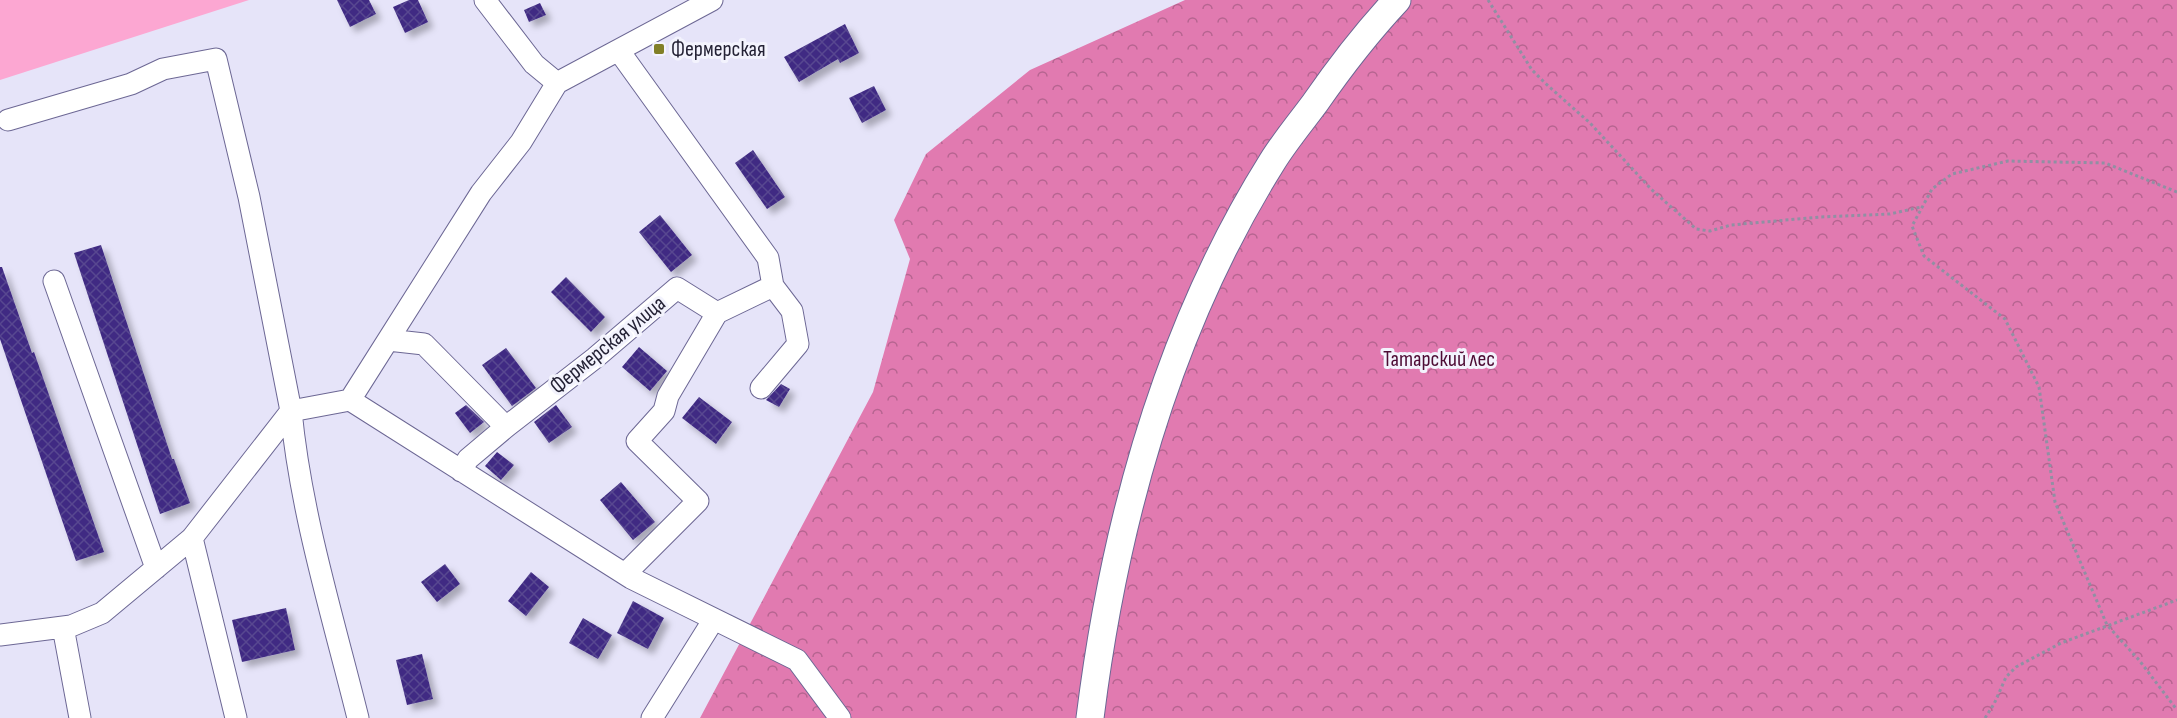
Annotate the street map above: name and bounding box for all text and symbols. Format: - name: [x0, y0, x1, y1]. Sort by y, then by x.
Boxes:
- place label: Фермерская: [671, 36, 766, 63]
- marker: Фермерская: [652, 42, 666, 56]
- street label: Фермерская улица: [545, 290, 671, 400]
- park label: Татарский лес: [1383, 346, 1495, 373]

